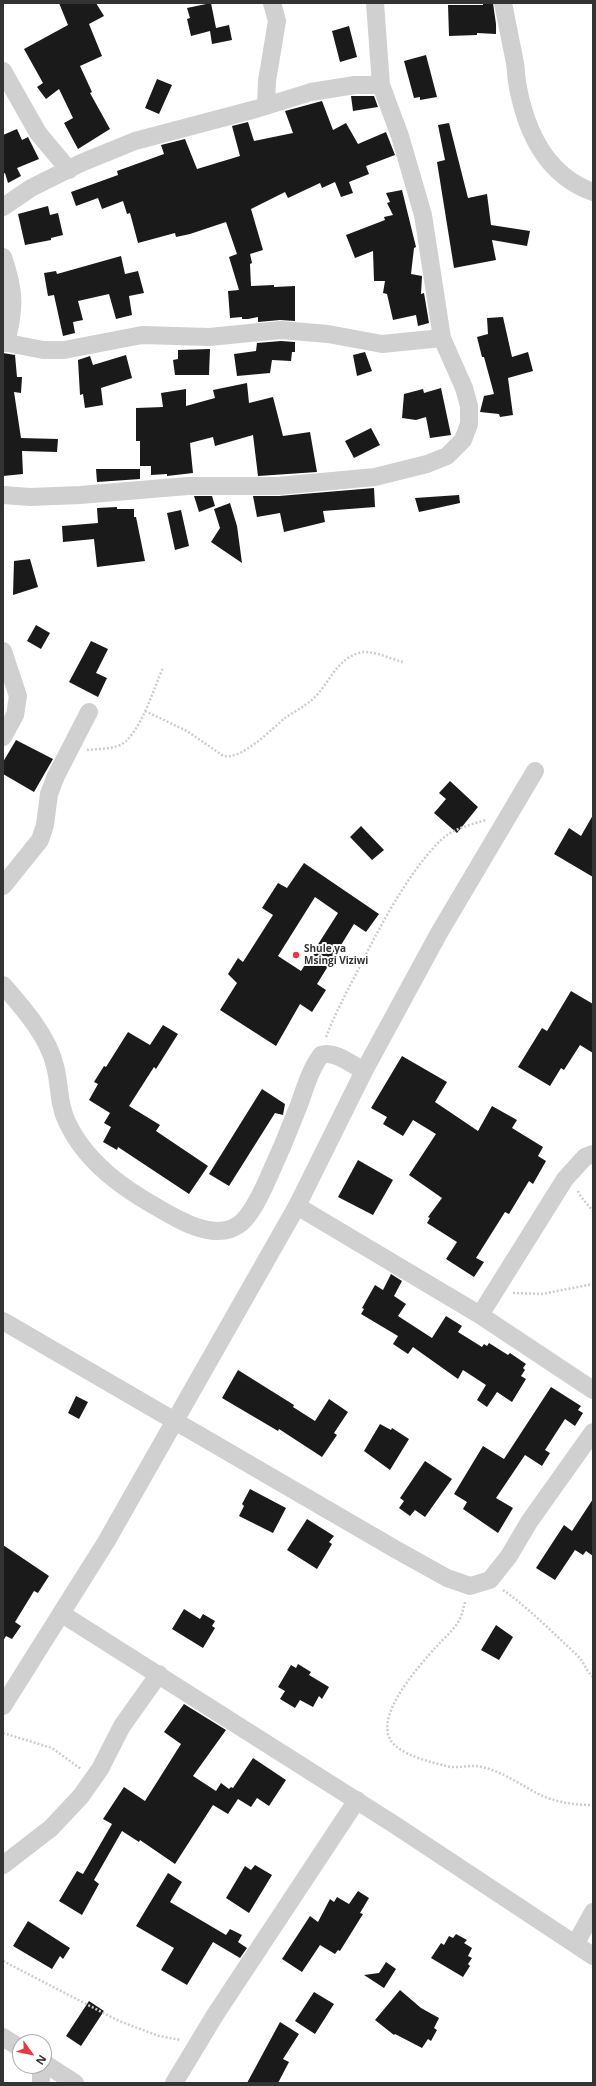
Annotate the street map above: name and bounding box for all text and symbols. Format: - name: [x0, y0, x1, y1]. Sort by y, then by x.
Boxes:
- place label: Shule ya Msingi Viziwi: [304, 943, 368, 966]
- marker: Shule ya Msingi Viziwi: [291, 950, 301, 960]
- north arrow: [12, 2034, 52, 2074]
- text: N: [33, 2052, 50, 2068]

